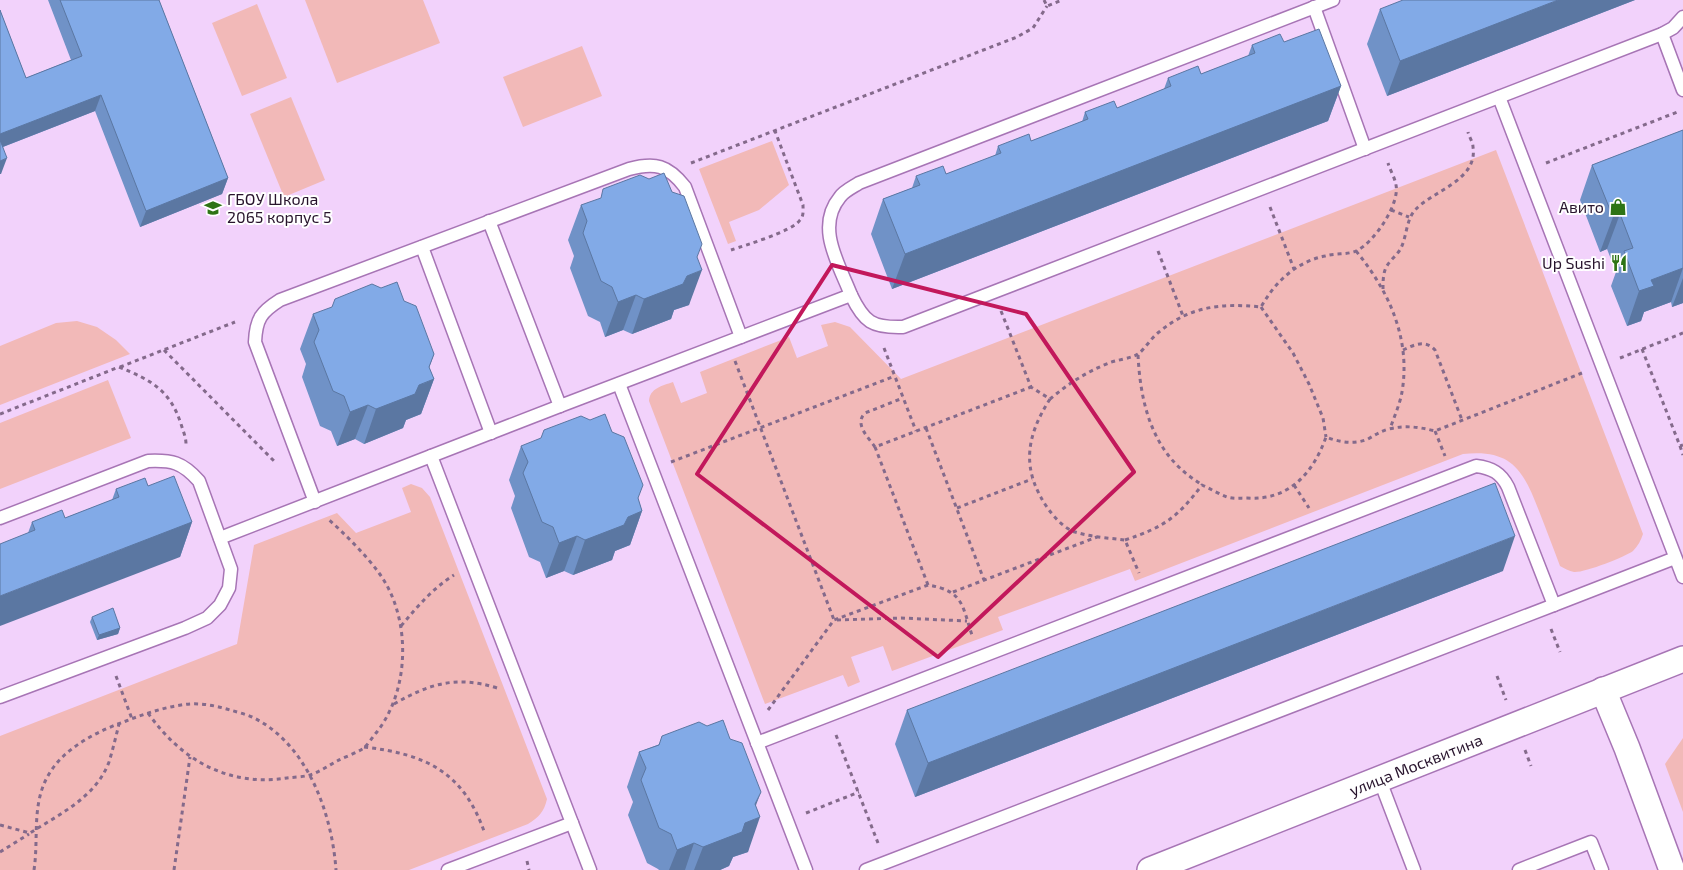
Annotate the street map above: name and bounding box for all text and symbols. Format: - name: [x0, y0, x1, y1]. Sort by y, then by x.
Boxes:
- place label: ГБОУ Школа 2065 корпус 5: [227, 189, 332, 227]
- place label: Авито: [1559, 197, 1604, 216]
- shop icon: Авито: [1608, 197, 1628, 217]
- school or university icon: ГБОУ Школа 2065 корпус 5: [203, 198, 223, 218]
- place label: Up Sushi: [1542, 253, 1605, 272]
- restaurant icon: Up Sushi: [1609, 253, 1629, 273]
- street label: улица Москвитина: [1346, 729, 1485, 800]

